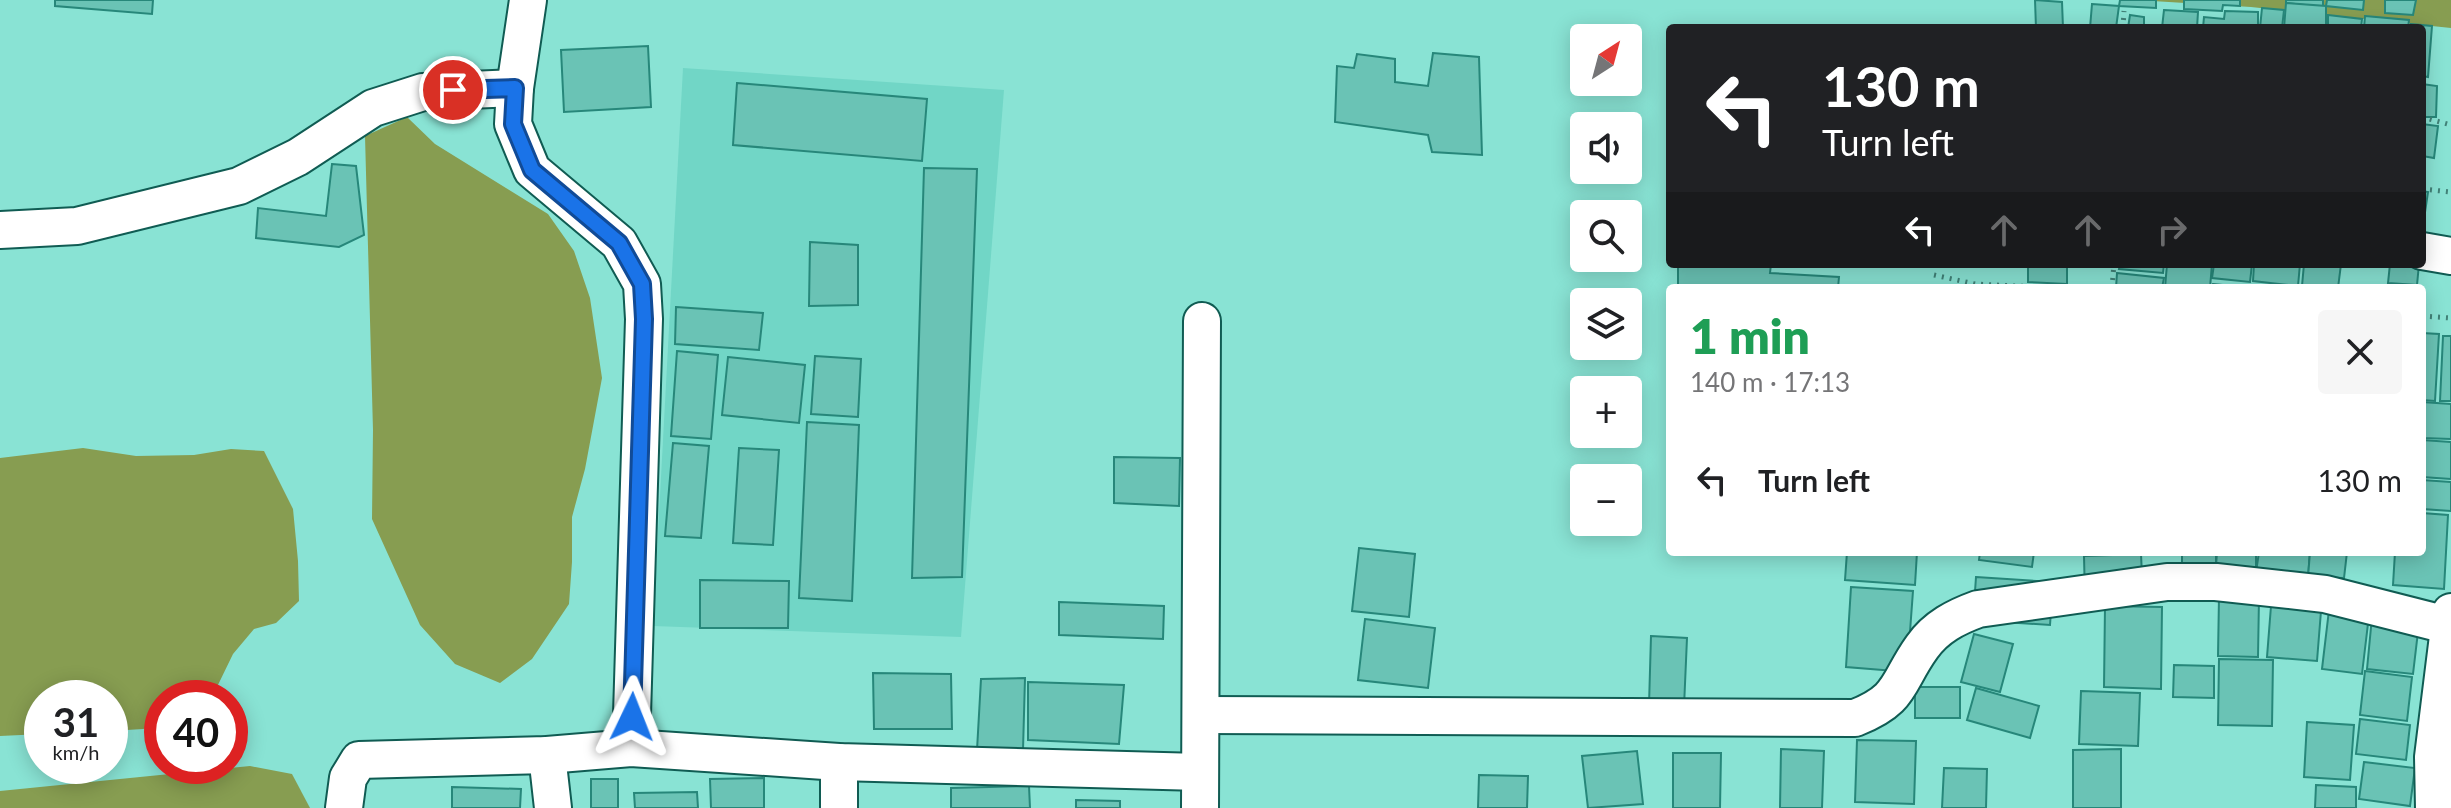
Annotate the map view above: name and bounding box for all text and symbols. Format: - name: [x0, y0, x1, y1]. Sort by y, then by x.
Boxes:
- north arrow: [1570, 24, 1642, 96]
- map controls: [1570, 24, 1642, 536]
- text: 130 m: [1822, 52, 1980, 119]
- pin: [419, 56, 487, 124]
- icon: left: [1690, 56, 1794, 160]
- icon: arrive: [431, 68, 475, 112]
- button: sound: [1570, 112, 1642, 184]
- text: Turn left: [1822, 120, 1954, 164]
- button: search: [1570, 200, 1642, 272]
- icon: left: [1898, 208, 1942, 252]
- icon: ahead: [1982, 208, 2026, 252]
- icon: ahead: [2066, 208, 2110, 252]
- icon: right: [2150, 208, 2194, 252]
- button: layers: [1570, 288, 1642, 360]
- text: 1 min: [1690, 307, 1810, 364]
- button: close: [2318, 310, 2402, 394]
- text: 140 m · 17:13: [1690, 366, 1850, 398]
- button: +: [1570, 376, 1642, 448]
- icon: left: [1690, 458, 1734, 502]
- text: Turn left: [1758, 462, 1870, 498]
- text: 130 m: [2317, 462, 2402, 498]
- button: −: [1570, 464, 1642, 536]
- position arrow: [590, 675, 674, 759]
- speed limit sign: 40: [144, 680, 248, 784]
- text: 31: [53, 698, 99, 746]
- text: km/h: [53, 740, 99, 764]

